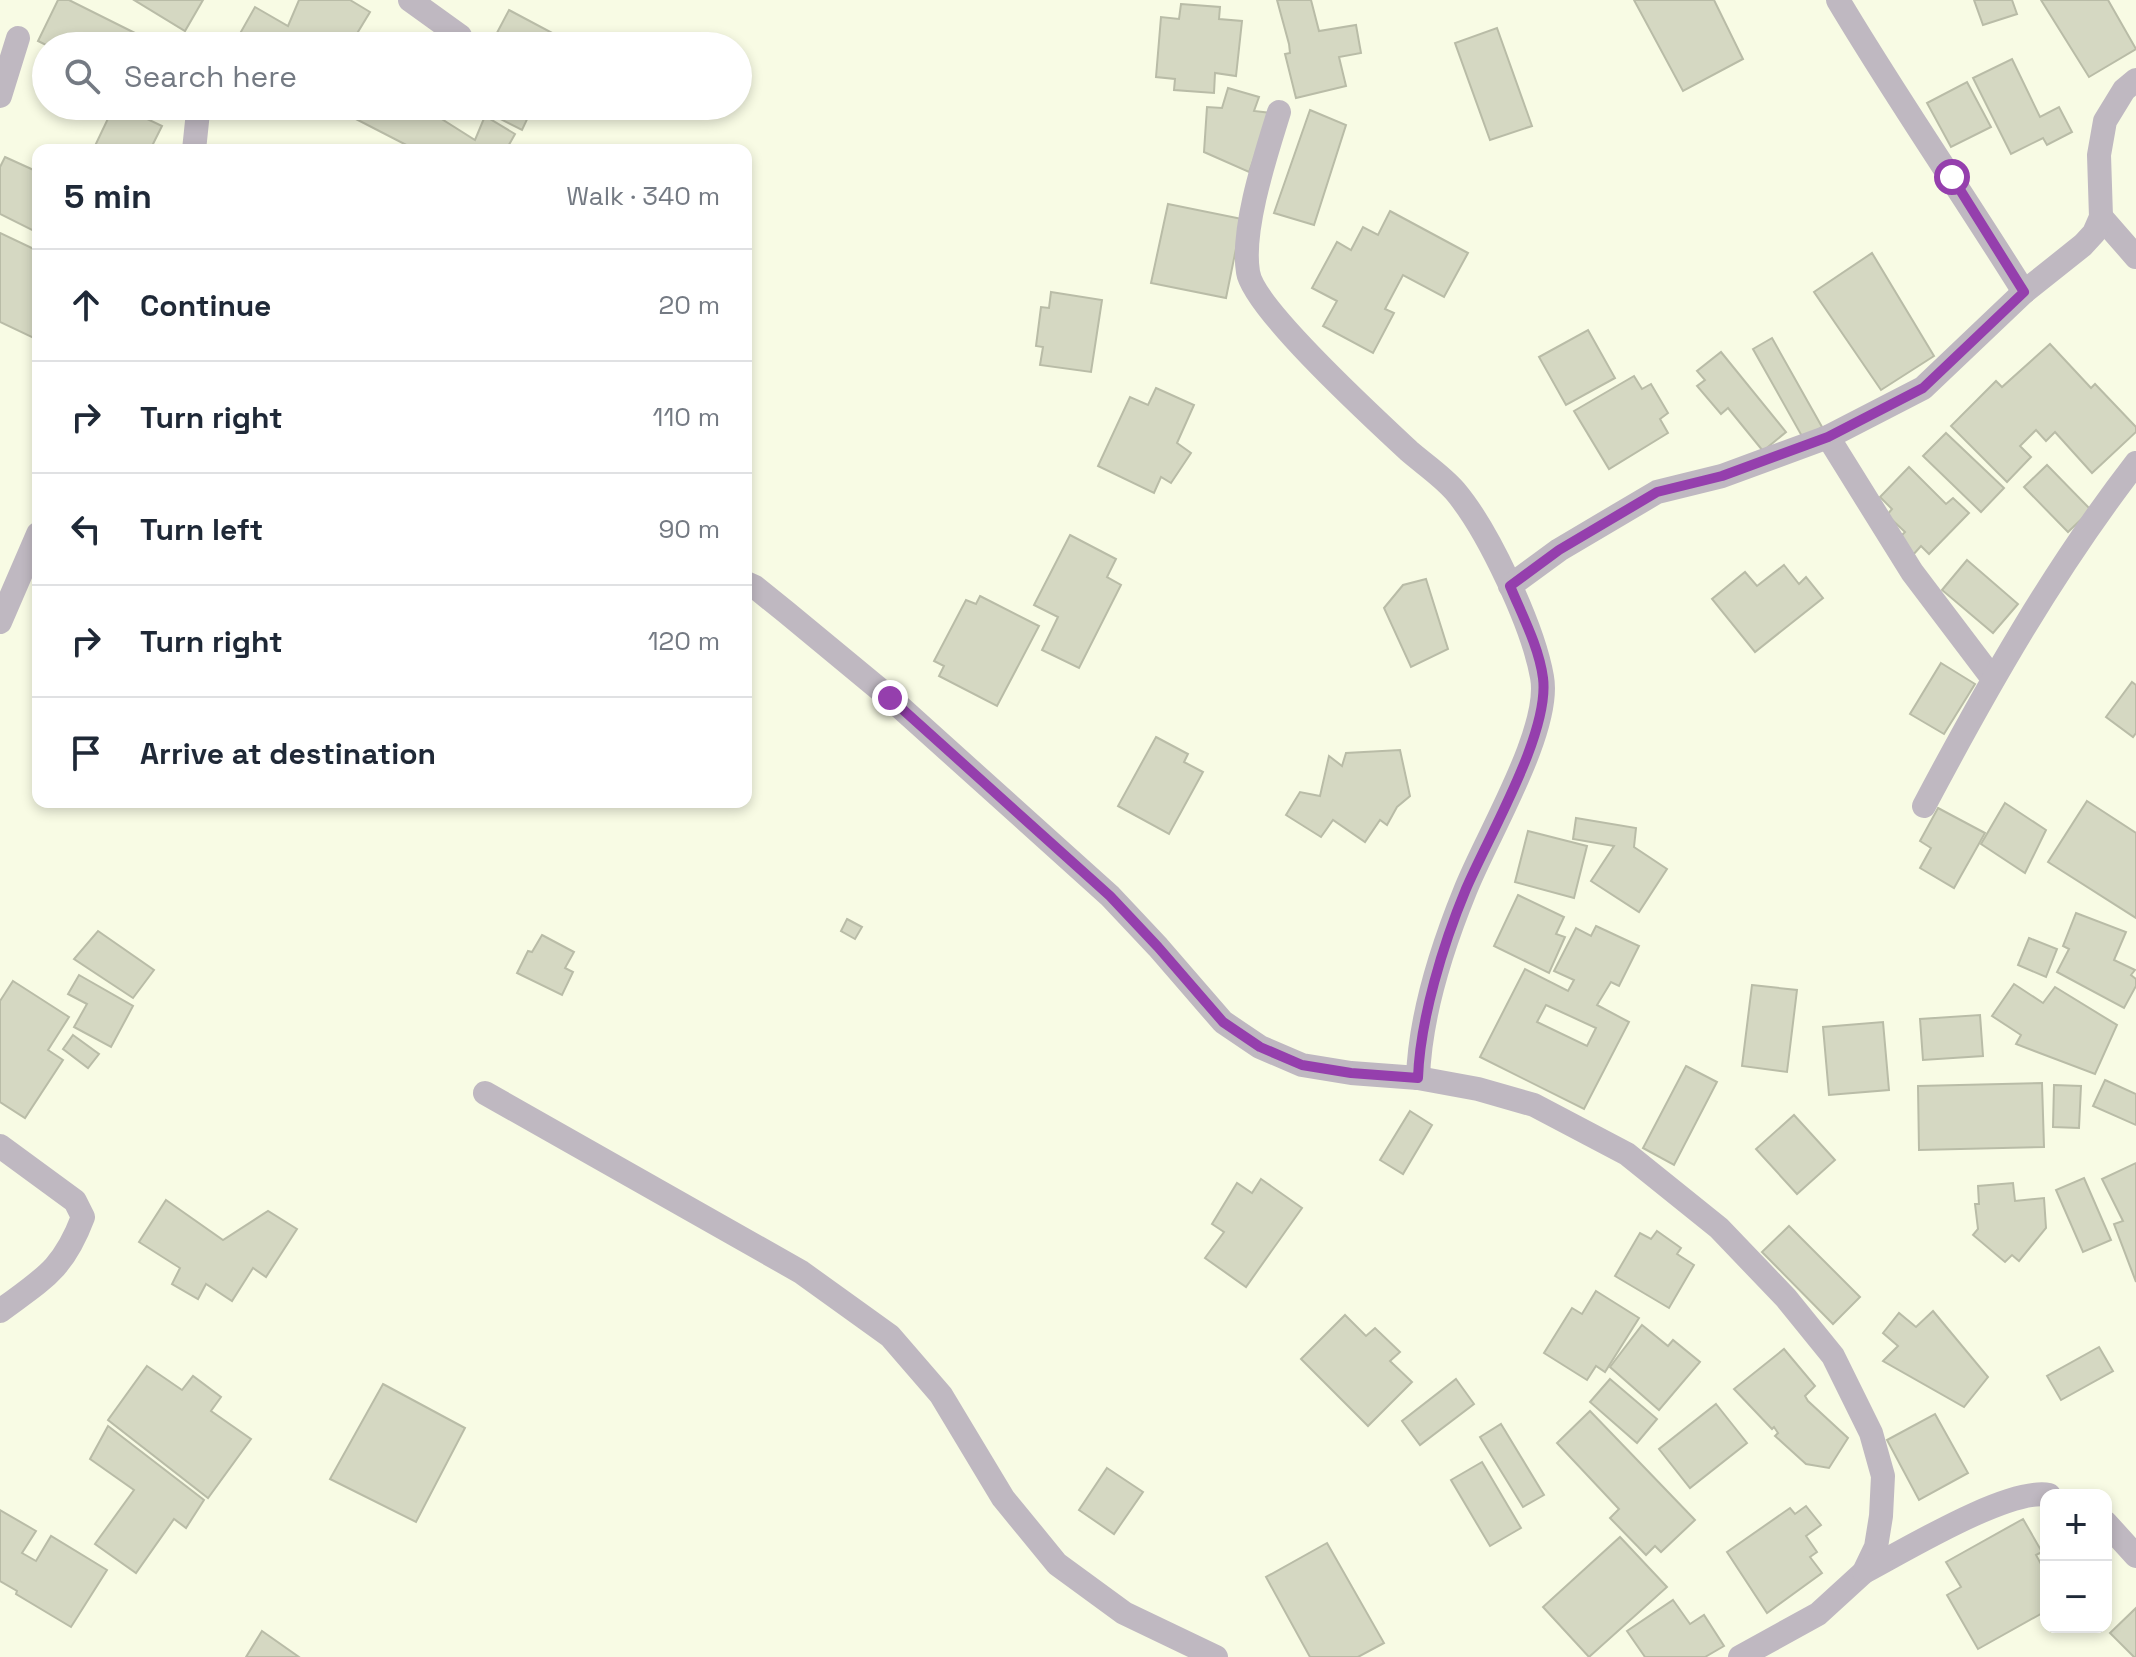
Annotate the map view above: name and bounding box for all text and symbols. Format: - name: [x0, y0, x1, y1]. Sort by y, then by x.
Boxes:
- search box: [32, 32, 752, 120]
- icon: search: [60, 54, 104, 98]
- text: Search here: [124, 57, 297, 96]
- route start: [1934, 159, 1970, 195]
- text: 5 min: [64, 175, 152, 218]
- text: Walk · 340 m: [566, 179, 720, 213]
- icon: ahead: [64, 283, 108, 327]
- text: Continue: [140, 286, 271, 325]
- text: 20 m: [659, 288, 720, 322]
- icon: right: [64, 395, 108, 439]
- text: Turn right: [140, 398, 283, 437]
- text: 110 m: [653, 400, 720, 434]
- icon: left: [64, 507, 108, 551]
- text: Turn left: [140, 510, 263, 549]
- text: 90 m: [658, 512, 720, 546]
- icon: right: [64, 619, 108, 663]
- text: Turn right: [140, 622, 283, 661]
- text: 120 m: [648, 624, 720, 658]
- route end: [872, 680, 908, 716]
- icon: arrive: [64, 731, 108, 775]
- text: Arrive at destination: [140, 734, 436, 773]
- map controls: [2040, 1489, 2112, 1633]
- button: +: [2040, 1489, 2112, 1561]
- button: −: [2040, 1561, 2112, 1633]

